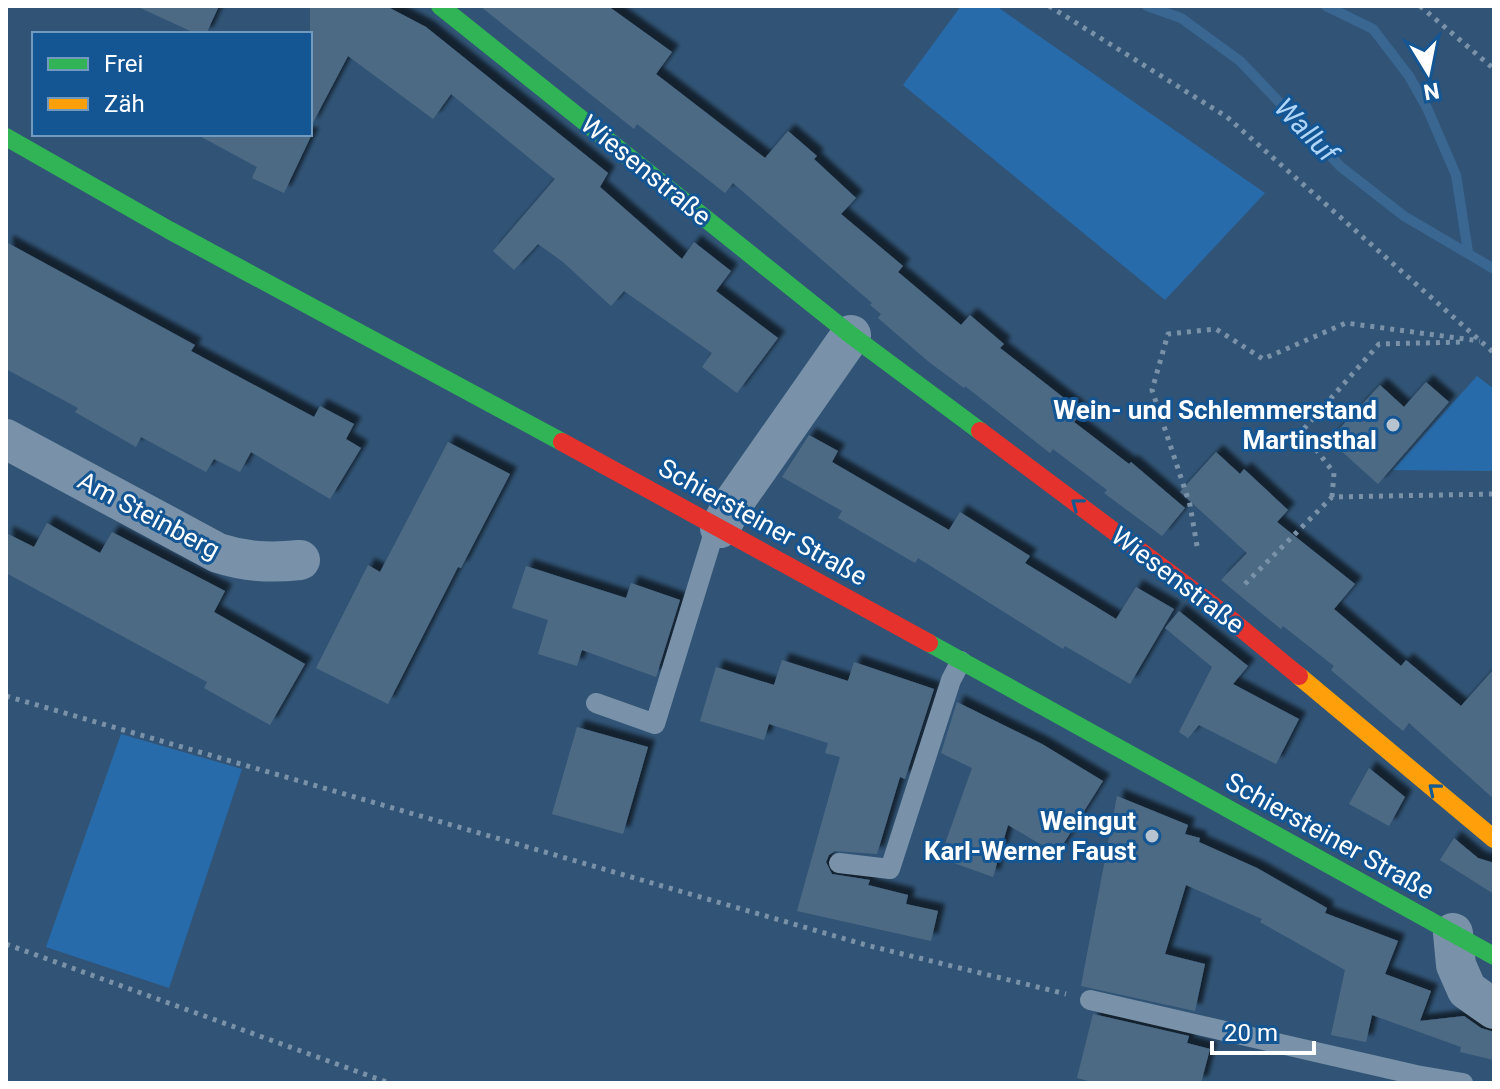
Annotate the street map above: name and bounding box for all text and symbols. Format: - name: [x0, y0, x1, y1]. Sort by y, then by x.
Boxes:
- legend: [32, 32, 312, 136]
- north arrow: [1388, 32, 1468, 112]
- text: Frei: [104, 50, 143, 78]
- text: N: [1422, 78, 1441, 105]
- text: Zäh: [104, 90, 145, 118]
- water label: Walluf: [1268, 91, 1346, 171]
- street label: Wiesenstraße: [575, 109, 717, 231]
- place label: Wein- und Schlemmerstand Martinsthal: [1053, 395, 1377, 455]
- marker: Wein- und Schlemmerstand Martinsthal: [1384, 416, 1402, 434]
- street label: Schiersteiner Straße: [654, 452, 872, 592]
- street label: Am Steinberg: [73, 465, 225, 565]
- one-way arrow: [1072, 500, 1086, 514]
- street label: Wiesenstraße: [1106, 520, 1250, 640]
- street label: Schiersteiner Straße: [1221, 766, 1439, 906]
- one-way arrow: [1429, 784, 1443, 799]
- place label: Weingut Karl-Werner Faust: [924, 806, 1136, 866]
- marker: Weingut Karl-Werner Faust: [1143, 827, 1161, 845]
- scale bar: [1212, 1005, 1314, 1055]
- text: 20 m: [1224, 1019, 1278, 1047]

